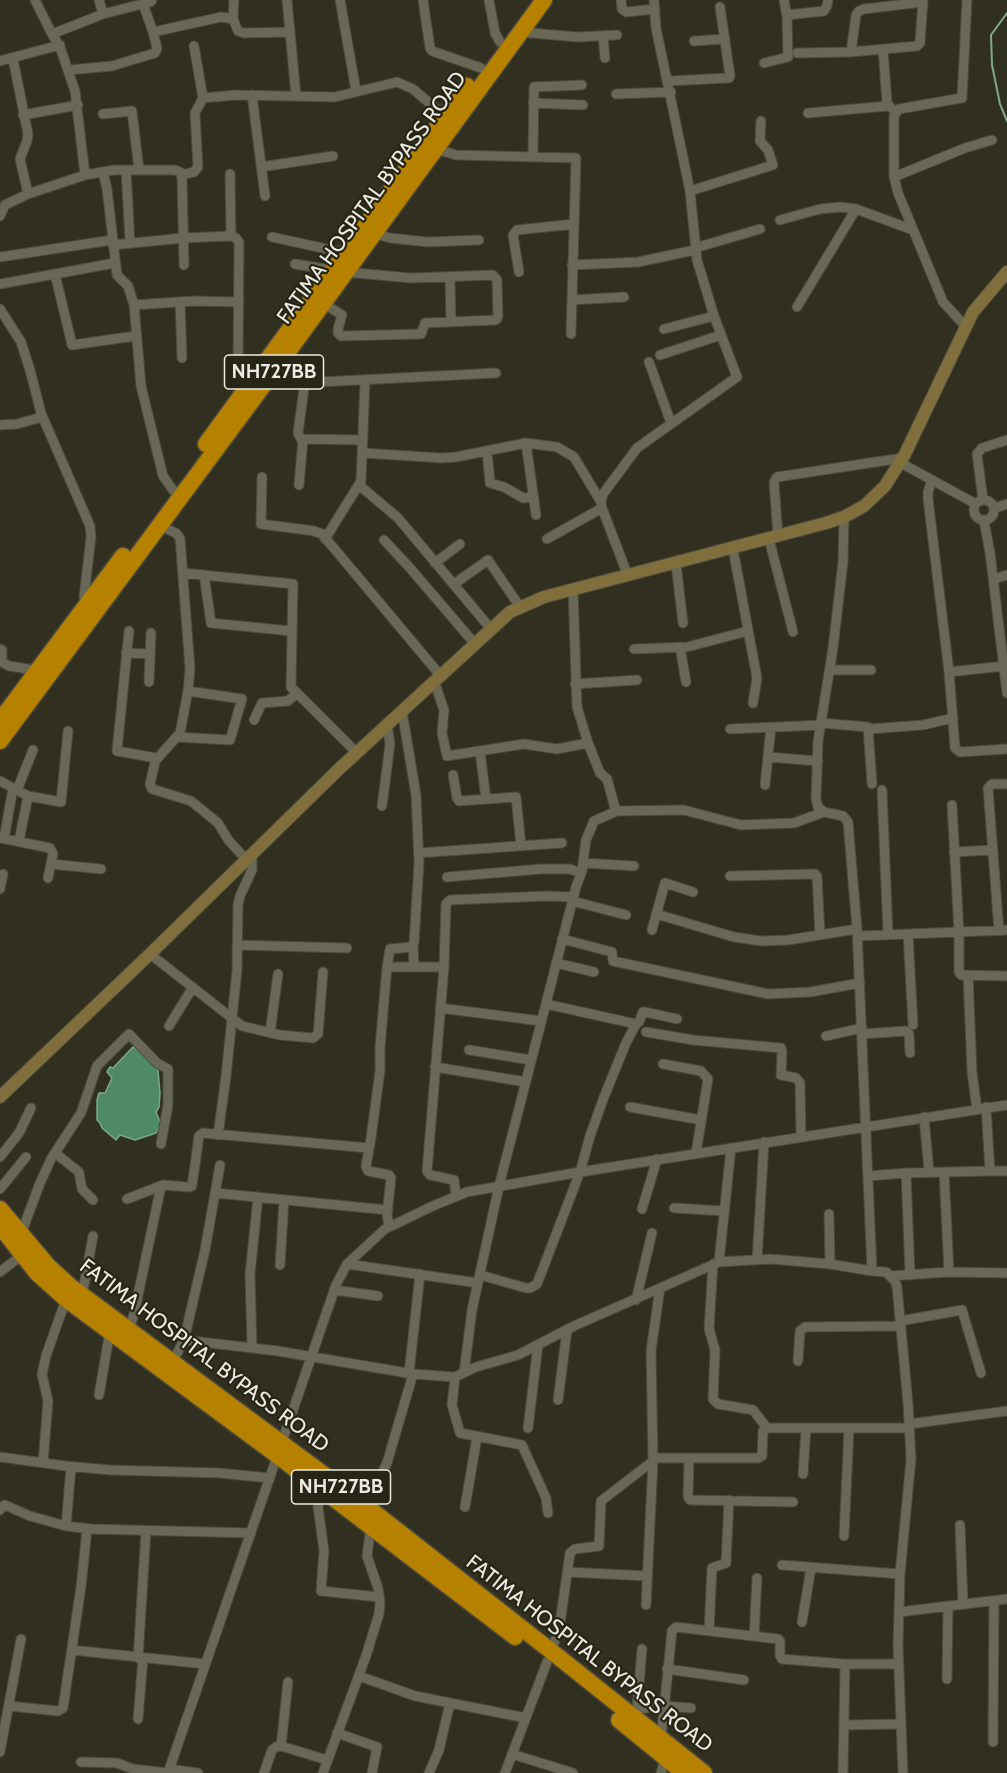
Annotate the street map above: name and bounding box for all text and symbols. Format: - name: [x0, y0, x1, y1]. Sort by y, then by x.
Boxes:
- street label: FATIMA HOSPITAL BYPASS ROAD: [272, 67, 472, 329]
- road number: NH727BB: [224, 355, 324, 389]
- street label: FATIMA HOSPITAL BYPASS ROAD: [74, 1254, 334, 1458]
- road number: NH727BB: [292, 1470, 391, 1504]
- street label: FATIMA HOSPITAL BYPASS ROAD: [461, 1550, 717, 1758]

